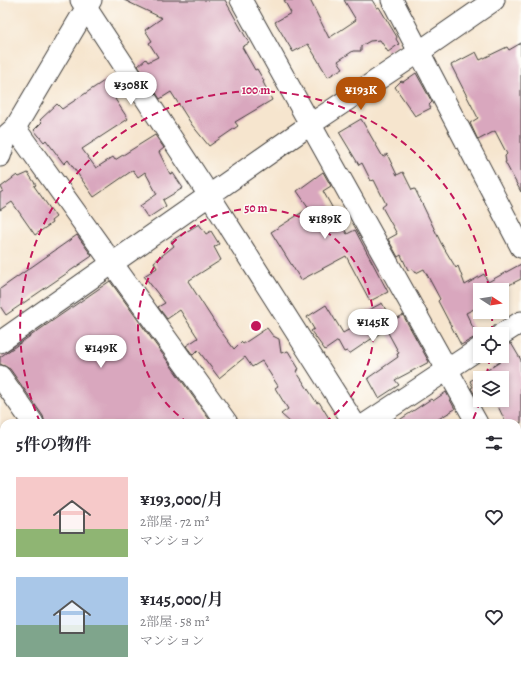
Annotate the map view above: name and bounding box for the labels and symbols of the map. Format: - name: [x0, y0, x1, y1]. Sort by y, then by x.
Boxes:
- pin: ¥308K: [103, 72, 159, 106]
- pin: ¥193K: [333, 77, 389, 111]
- text: 100 m: [242, 82, 270, 98]
- text: 50 m: [244, 200, 268, 216]
- pin: ¥189K: [297, 206, 353, 240]
- north arrow: [473, 283, 509, 319]
- pin: ¥145K: [345, 309, 401, 343]
- centre of rings: [249, 319, 263, 333]
- pin: ¥149K: [73, 335, 129, 369]

